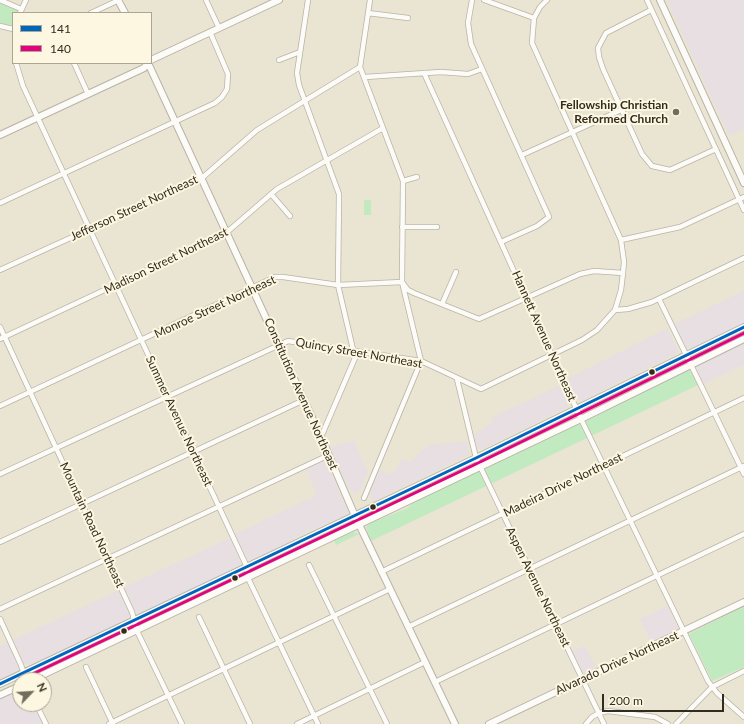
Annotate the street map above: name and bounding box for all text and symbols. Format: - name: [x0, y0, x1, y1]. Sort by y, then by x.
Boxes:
- legend: [12, 12, 152, 64]
- text: 141: [50, 21, 71, 36]
- text: 140: [50, 41, 71, 56]
- place label: Fellowship Christian Reformed Church: [560, 98, 668, 126]
- marker: Fellowship Christian Reformed Church: [671, 107, 681, 117]
- street label: Jefferson Street Northeast: [68, 172, 200, 244]
- street label: Madison Street Northeast: [102, 225, 230, 297]
- street label: Hannett Avenue Northeast: [509, 268, 579, 404]
- street label: Monroe Street Northeast: [152, 272, 278, 342]
- street label: Constitution Avenue Northeast: [261, 316, 341, 472]
- street label: Quincy Street Northeast: [295, 335, 423, 371]
- street label: Summer Avenue Northeast: [142, 353, 216, 489]
- unlabelled marker: [647, 367, 657, 377]
- street label: Madeira Drive Northeast: [501, 450, 625, 520]
- street label: Mountain Road Northeast: [57, 460, 127, 590]
- unlabelled marker: [368, 502, 378, 512]
- street label: Aspen Avenue Northeast: [503, 525, 573, 649]
- unlabelled marker: [230, 573, 240, 583]
- unlabelled marker: [119, 626, 129, 636]
- street label: Alvarado Drive Northeast: [553, 628, 681, 698]
- north arrow: [12, 672, 52, 712]
- text: N: [35, 681, 50, 694]
- scale bar: [604, 686, 726, 712]
- text: 200 m: [609, 693, 643, 708]

